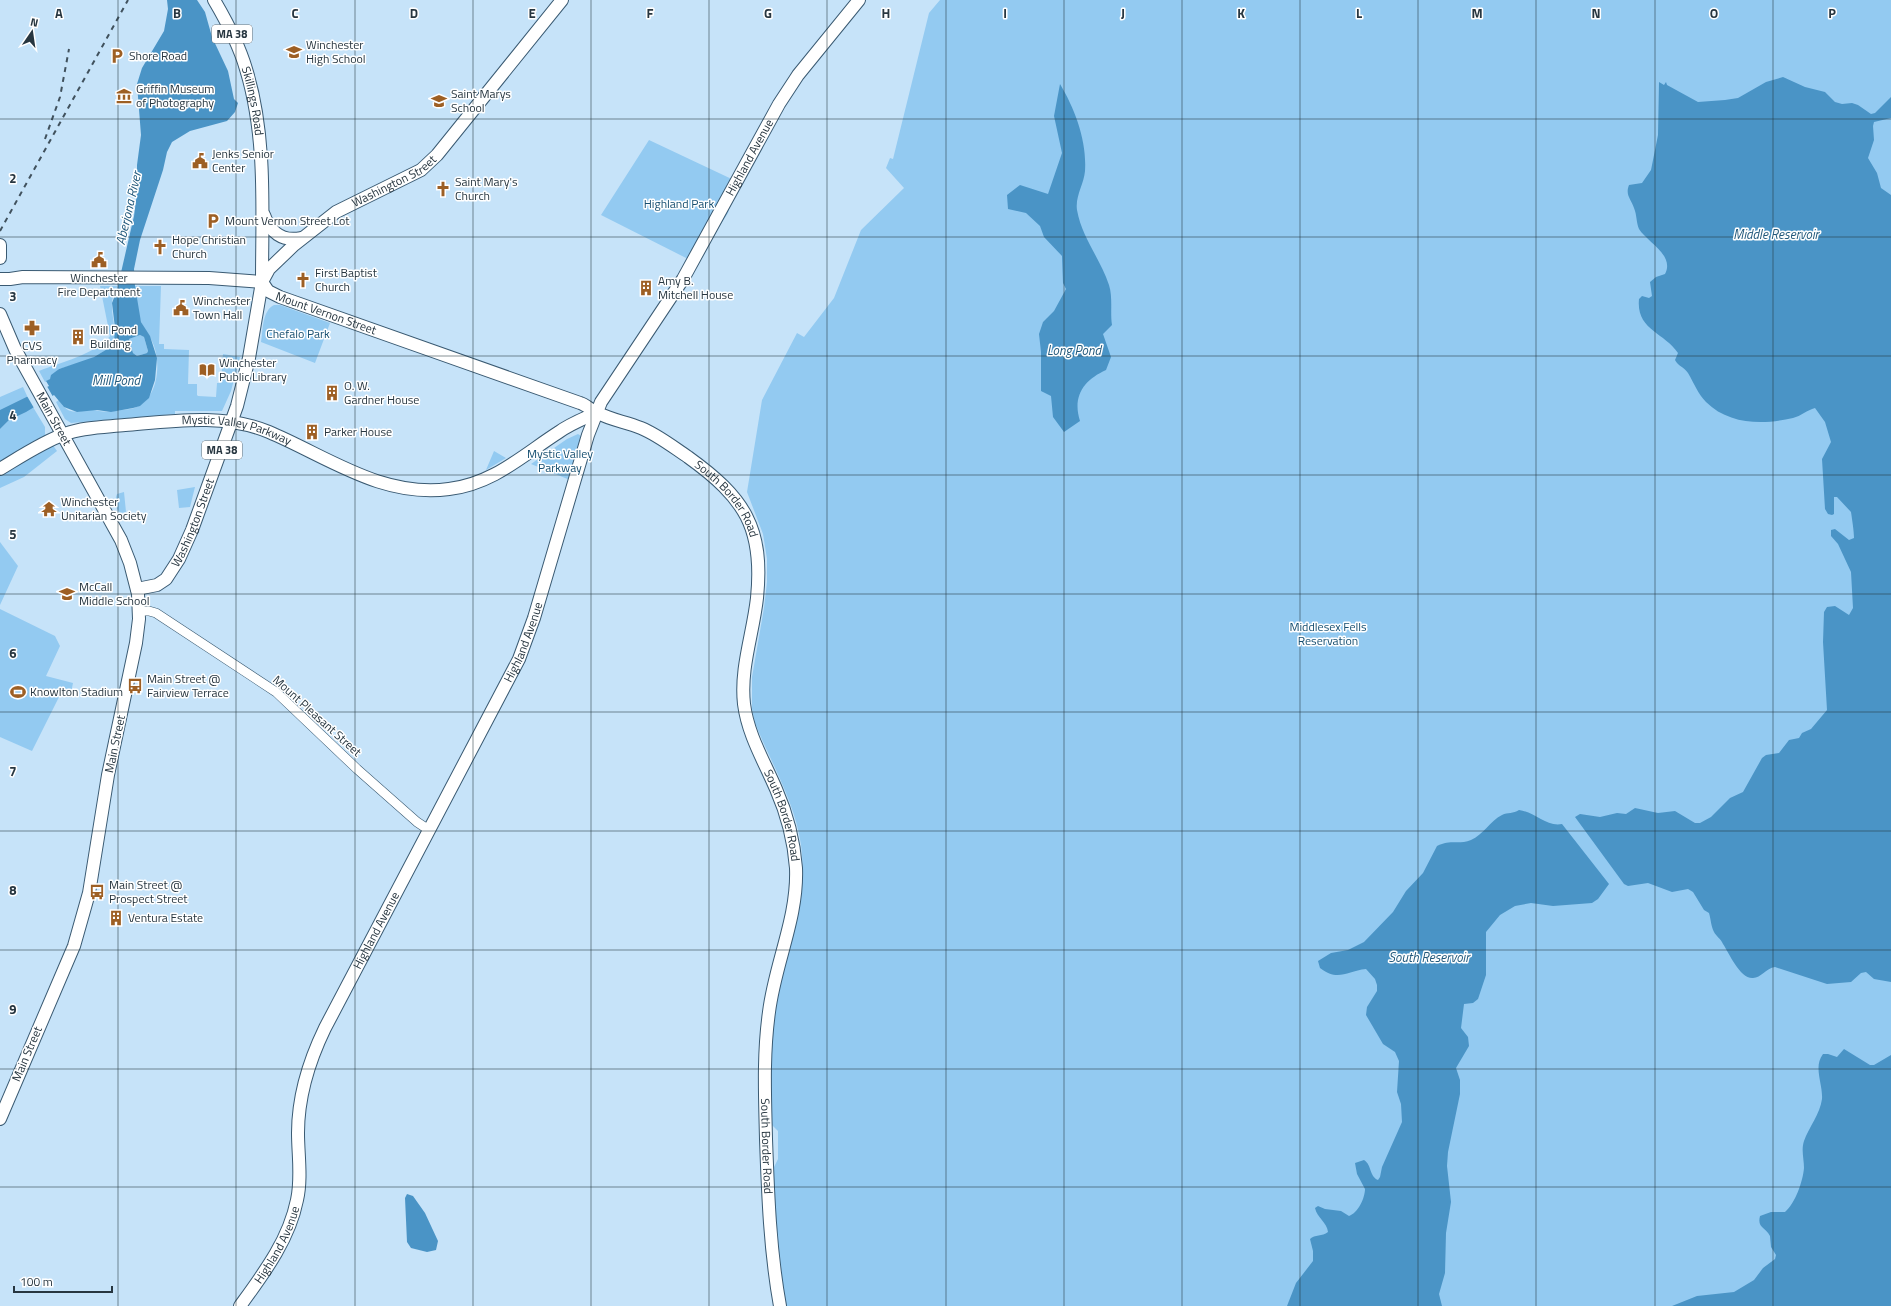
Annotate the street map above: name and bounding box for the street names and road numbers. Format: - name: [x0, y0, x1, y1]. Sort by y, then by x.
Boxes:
- road number: MA 38: [212, 25, 252, 43]
- street label: Skillings Road: [237, 64, 269, 136]
- street label: Highland Avenue: [720, 115, 778, 199]
- street label: Washington Street: [348, 150, 441, 212]
- street label: Mount Vernon Street: [273, 286, 380, 340]
- street label: Main Street: [32, 388, 77, 450]
- street label: Mystic Valley Parkway: [181, 410, 295, 450]
- road number: MA 38: [202, 441, 242, 459]
- street label: South Border Road: [691, 455, 764, 539]
- street label: Washington Street: [166, 475, 219, 571]
- street label: Highland Avenue: [498, 600, 547, 686]
- street label: Mount Pleasant Street: [269, 671, 367, 761]
- street label: Main Street: [99, 712, 130, 775]
- street label: South Border Road: [759, 766, 805, 862]
- street label: Highland Avenue: [348, 888, 404, 972]
- street label: Main Street: [6, 1022, 47, 1085]
- street label: South Border Road: [756, 1098, 778, 1194]
- street label: Highland Avenue: [249, 1204, 304, 1287]

